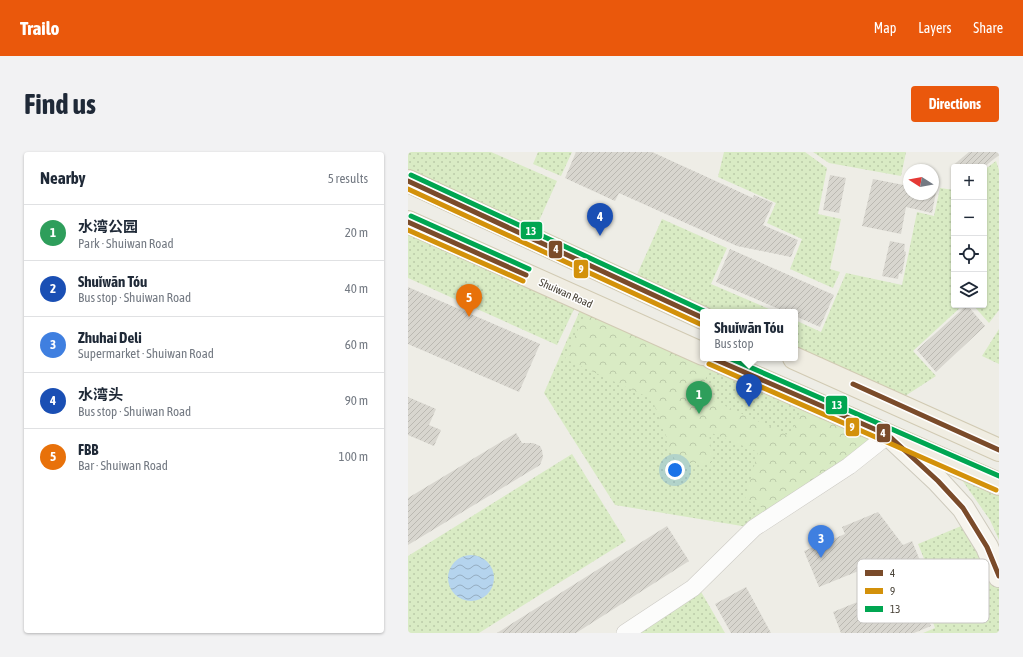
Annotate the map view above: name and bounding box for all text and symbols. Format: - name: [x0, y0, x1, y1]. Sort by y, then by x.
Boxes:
- text: Trailo: [20, 17, 59, 39]
- text: Map: [874, 20, 896, 36]
- text: Layers: [918, 20, 951, 36]
- text: Share: [973, 20, 1003, 36]
- button: Directions: [911, 86, 999, 122]
- text: Find us: [24, 88, 96, 120]
- north arrow: [903, 164, 939, 200]
- map controls: [951, 164, 987, 308]
- button: +: [951, 164, 987, 200]
- text: Nearby: [40, 168, 86, 188]
- text: 5 results: [328, 171, 368, 186]
- button: −: [951, 200, 987, 236]
- pin: 4: [587, 203, 613, 236]
- text: 水湾公园: [78, 218, 138, 235]
- line badge: 13: [520, 221, 543, 240]
- text: 1: [50, 225, 56, 240]
- text: 20 m: [345, 225, 368, 240]
- text: 13: [526, 225, 536, 237]
- text: Park · Shuiwan Road: [78, 236, 174, 251]
- button: locate: [951, 236, 987, 272]
- line badge: 4: [548, 240, 563, 259]
- text: 4: [552, 243, 559, 255]
- line badge: 9: [573, 259, 589, 279]
- text: 9: [578, 263, 584, 275]
- button: layers: [951, 272, 987, 308]
- text: Shuǐwān Tóu: [78, 273, 147, 290]
- street label: Shuiwan Road: [537, 276, 595, 310]
- text: 2: [50, 281, 56, 296]
- text: 40 m: [345, 281, 368, 296]
- pin: 5: [456, 284, 482, 317]
- text: Bus stop · Shuiwan Road: [78, 290, 191, 305]
- popup: [700, 309, 798, 361]
- text: Shuǐwān Tóu: [714, 319, 784, 336]
- text: Zhuhai Deli: [78, 329, 142, 346]
- text: Bus stop: [714, 336, 754, 351]
- text: 3: [50, 337, 56, 352]
- text: 60 m: [345, 337, 368, 352]
- text: Supermarket · Shuiwan Road: [78, 346, 214, 361]
- pin: 2: [736, 374, 762, 407]
- pin: 1: [686, 381, 712, 414]
- text: 水湾头: [78, 386, 123, 403]
- text: 4: [50, 393, 56, 408]
- text: 90 m: [345, 393, 368, 408]
- line badge: 13: [825, 395, 848, 415]
- text: 13: [832, 399, 842, 411]
- text: Bus stop · Shuiwan Road: [78, 404, 191, 419]
- line badge: 9: [845, 417, 860, 437]
- text: 9: [849, 421, 855, 433]
- line badge: 4: [876, 423, 891, 443]
- text: 4: [879, 427, 886, 439]
- text: FBB: [78, 441, 98, 458]
- text: 5: [50, 449, 56, 464]
- text: 100 m: [339, 449, 368, 464]
- text: Bar · Shuiwan Road: [78, 458, 168, 473]
- your location: [665, 460, 685, 480]
- pin: 3: [808, 525, 834, 558]
- legend: [857, 559, 989, 623]
- text: 4: [890, 567, 895, 579]
- text: 9: [890, 585, 895, 597]
- text: 13: [890, 603, 900, 615]

